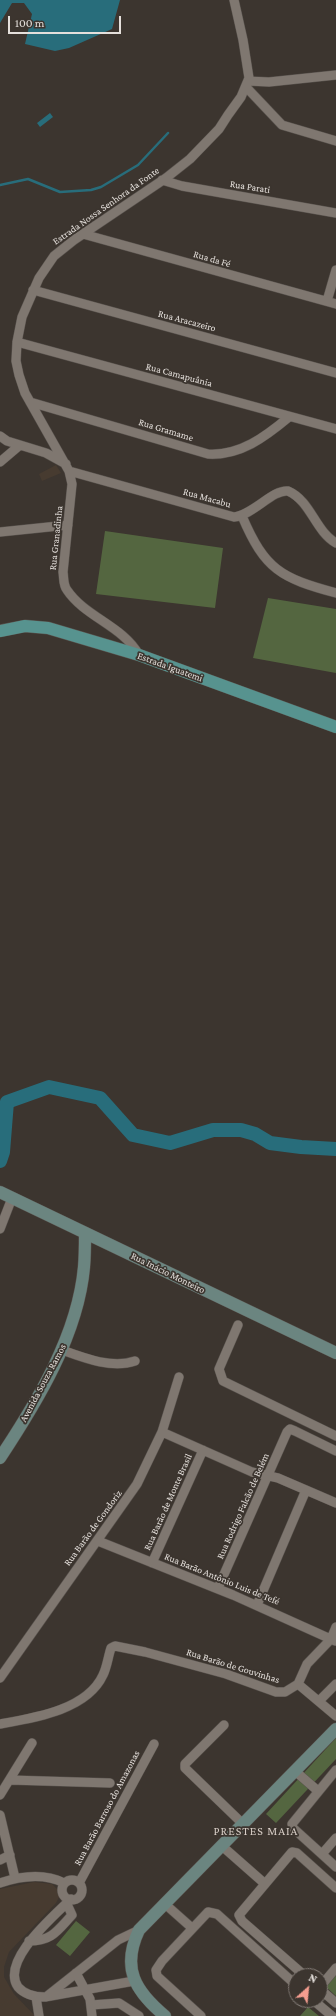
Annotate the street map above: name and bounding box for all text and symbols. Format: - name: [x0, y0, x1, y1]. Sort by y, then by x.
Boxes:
- scale bar: [10, 8, 123, 34]
- text: 100 m: [15, 16, 44, 30]
- street label: Estrada Nossa Senhora da Fonte: [50, 165, 162, 247]
- street label: Rua Parati: [229, 178, 271, 196]
- street label: Rua da Fé: [192, 248, 232, 270]
- street label: Rua Aracazeiro: [157, 308, 217, 334]
- street label: Rua Camapuânia: [145, 360, 213, 390]
- street label: Rua Gramame: [137, 416, 195, 444]
- street label: Rua Macabu: [182, 485, 232, 511]
- street label: Rua Granadinha: [47, 505, 65, 571]
- street label: Estrada Iguatemi: [136, 650, 204, 684]
- street label: Rua Inácio Monteiro: [129, 1250, 207, 1296]
- street label: Avenida Souza Ramos: [17, 1342, 69, 1424]
- street label: Rua Rodrigo Falcão de Belém: [214, 1451, 272, 1561]
- street label: Rua Barão de Monte Brasil: [141, 1452, 195, 1552]
- street label: Rua Barão de Gondoriz: [61, 1488, 125, 1568]
- street label: Rua Barão Antônio Luis de Tefé: [163, 1550, 281, 1608]
- street label: Rua Barão de Gouvinhas: [185, 1646, 281, 1686]
- street label: Rua Barão Barroso do Amazonas: [72, 1748, 142, 1868]
- district label: PRESTES MAIA: [214, 1824, 298, 1838]
- north arrow: [288, 1968, 328, 2008]
- text: N: [307, 1971, 319, 1985]

